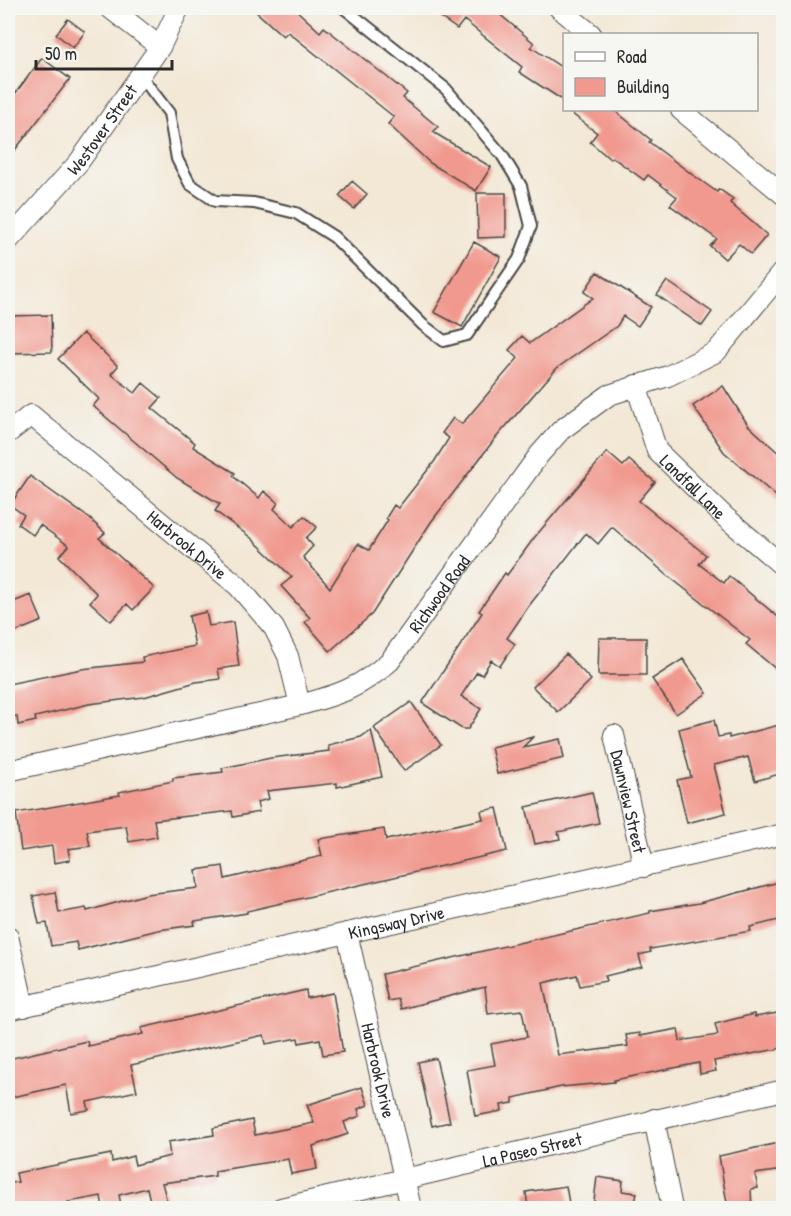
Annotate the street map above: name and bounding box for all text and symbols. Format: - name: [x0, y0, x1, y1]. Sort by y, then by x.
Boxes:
- scale bar: [36, 33, 172, 71]
- legend: [563, 33, 758, 111]
- text: 50 m: [45, 41, 77, 66]
- text: Road: [617, 44, 647, 69]
- text: Building: [617, 74, 669, 99]
- street label: Westover Street: [61, 78, 143, 180]
- street label: Landfall Lane: [655, 448, 732, 524]
- street label: Harbrook Drive: [142, 504, 233, 585]
- street label: Richwood Road: [402, 550, 475, 638]
- street label: Dawnview Street: [605, 747, 653, 856]
- street label: Kingsway Drive: [346, 899, 447, 945]
- street label: Harbrook Drive: [356, 1020, 402, 1120]
- street label: La Paseo Street: [480, 1125, 585, 1173]

